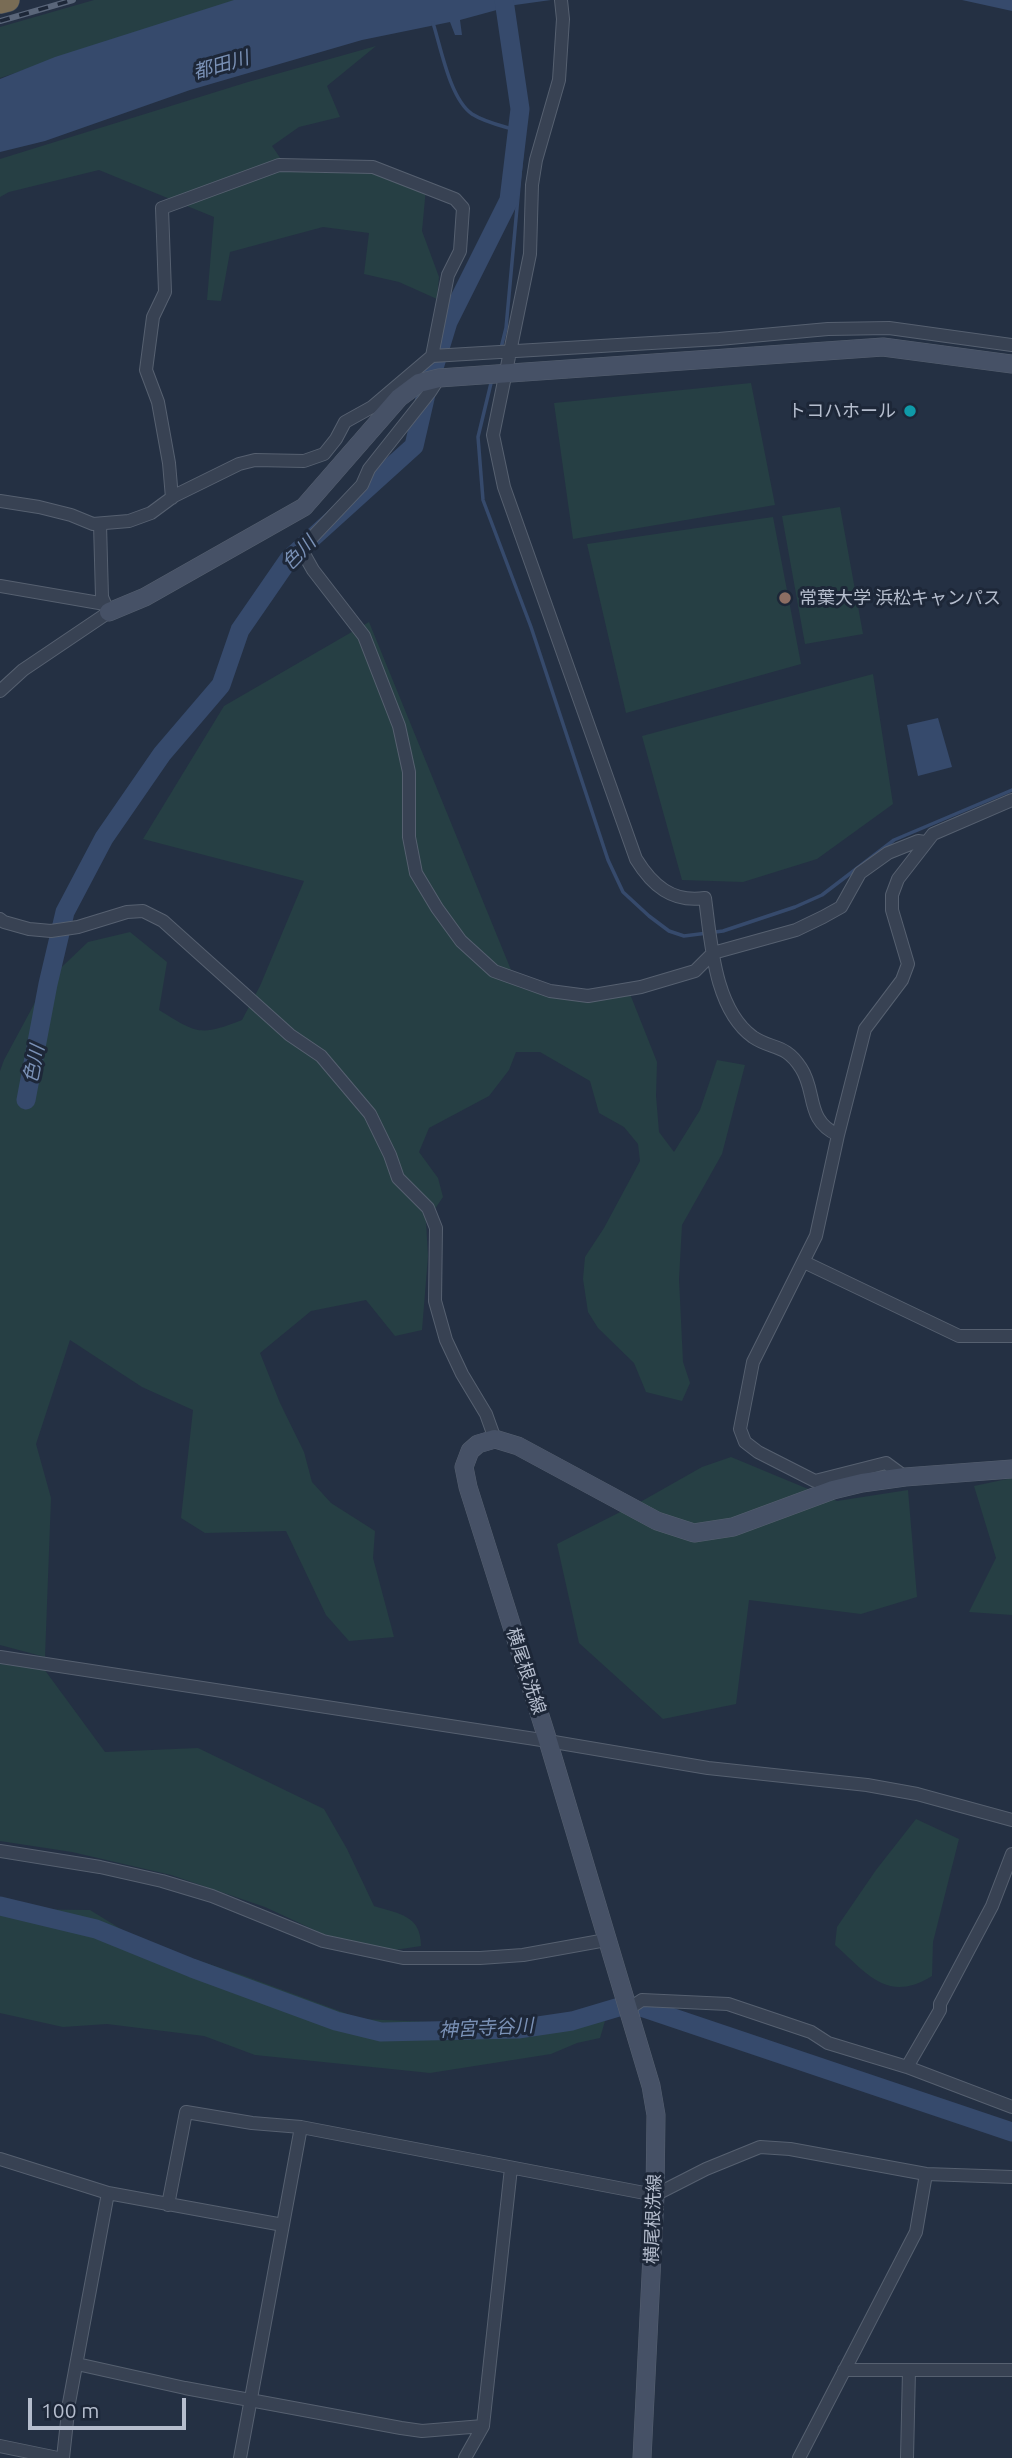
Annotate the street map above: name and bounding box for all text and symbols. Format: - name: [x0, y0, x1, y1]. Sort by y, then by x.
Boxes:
- water label: 都田川: [190, 46, 252, 84]
- place label: トコハホール: [788, 400, 896, 422]
- marker: トコハホール: [902, 403, 918, 419]
- water label: 色川: [278, 531, 320, 575]
- place label: 常葉大学 浜松キャンパス: [799, 587, 1001, 609]
- marker: 常葉大学 浜松キャンパス: [777, 590, 793, 606]
- water label: 色川: [19, 1043, 49, 1085]
- street label: 横尾根洗線: [502, 1625, 550, 1717]
- water label: 神宮寺谷川: [438, 2014, 534, 2042]
- street label: 横尾根洗線: [641, 2174, 665, 2264]
- scale bar: [32, 2384, 189, 2428]
- text: 100 m: [41, 2398, 99, 2422]

